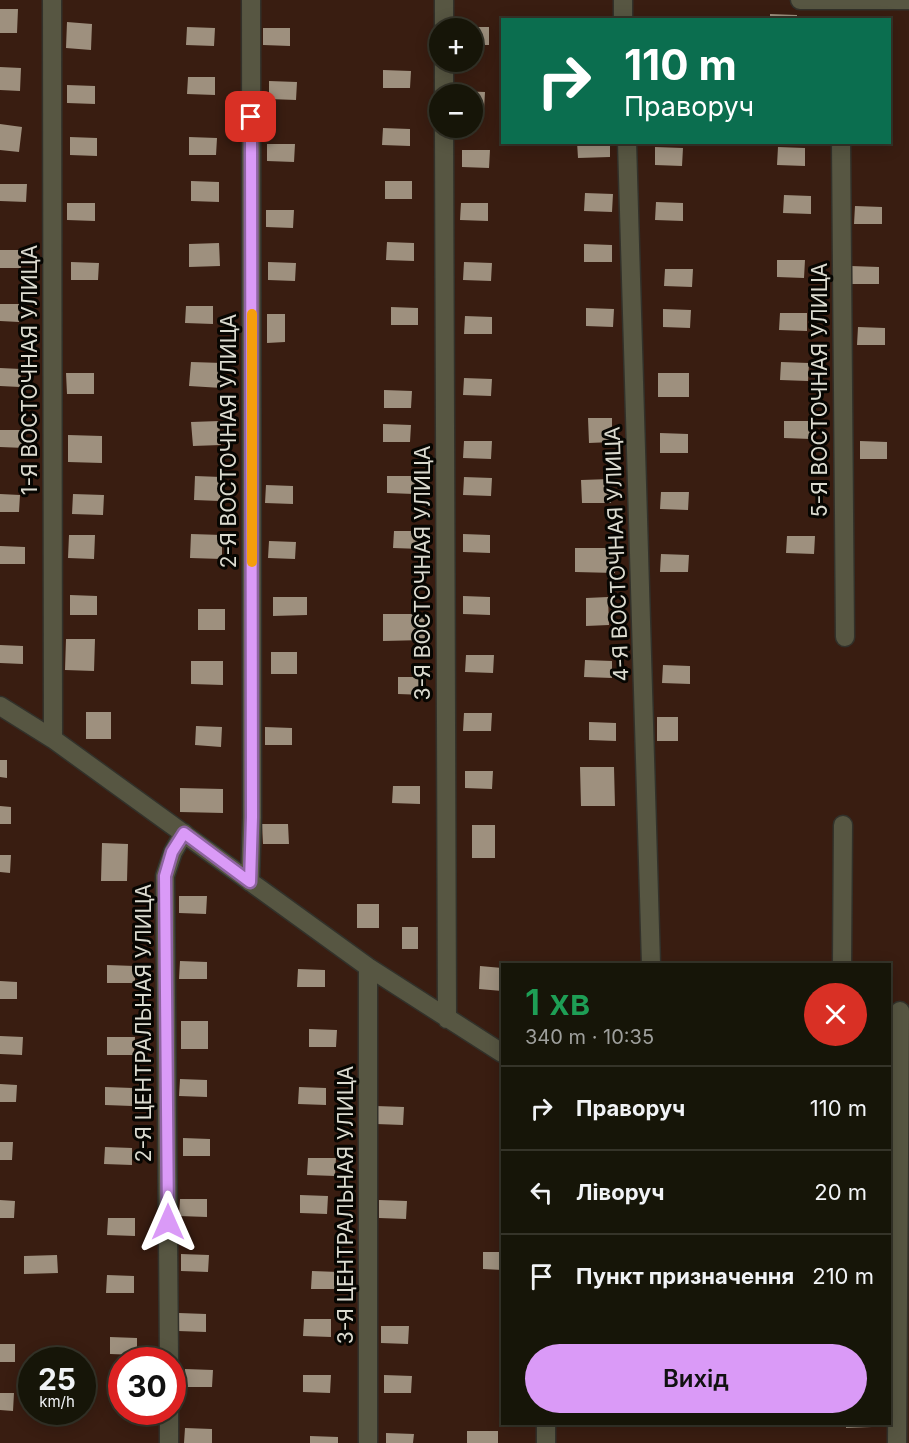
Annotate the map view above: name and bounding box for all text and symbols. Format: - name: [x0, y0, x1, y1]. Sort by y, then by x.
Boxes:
- map controls: [429, 18, 483, 138]
- button: +: [429, 18, 483, 72]
- text: 110 m: [624, 39, 737, 90]
- icon: right: [525, 42, 603, 120]
- button: −: [429, 84, 483, 138]
- text: Праворуч: [624, 90, 754, 123]
- pin: [225, 91, 276, 142]
- icon: arrive: [234, 100, 267, 133]
- street label: 1-Я ВОСТОЧНАЯ УЛИЦА: [17, 245, 42, 495]
- street label: 5-Я ВОСТОЧНАЯ УЛИЦА: [807, 263, 832, 517]
- street label: 2-Я ВОСТОЧНАЯ УЛИЦА: [216, 314, 241, 568]
- street label: 4-Я ВОСТОЧНАЯ УЛИЦА: [600, 426, 633, 682]
- street label: 3-Я ВОСТОЧНАЯ УЛИЦА: [410, 446, 435, 700]
- street label: 2-Я ЦЕНТРАЛЬНАЯ УЛИЦА: [131, 884, 156, 1162]
- text: 1 хв: [525, 980, 590, 1024]
- button: close: [804, 983, 867, 1046]
- text: 340 m · 10:35: [525, 1025, 654, 1049]
- street label: 3-Я ЦЕНТРАЛЬНАЯ УЛИЦА: [333, 1066, 358, 1344]
- icon: right: [525, 1092, 558, 1125]
- text: Праворуч: [576, 1095, 685, 1121]
- text: 110 m: [810, 1095, 867, 1121]
- icon: left: [525, 1176, 558, 1209]
- text: Ліворуч: [576, 1179, 664, 1205]
- text: 20 m: [814, 1179, 867, 1205]
- position arrow: [136, 1190, 200, 1254]
- icon: arrive: [525, 1260, 558, 1293]
- text: Пункт призначення: [576, 1263, 794, 1289]
- text: 210 m: [812, 1263, 874, 1289]
- button: Вихід: [525, 1344, 867, 1413]
- speed limit sign: 30: [108, 1347, 186, 1425]
- text: 25: [38, 1361, 76, 1397]
- text: km/h: [39, 1392, 75, 1411]

